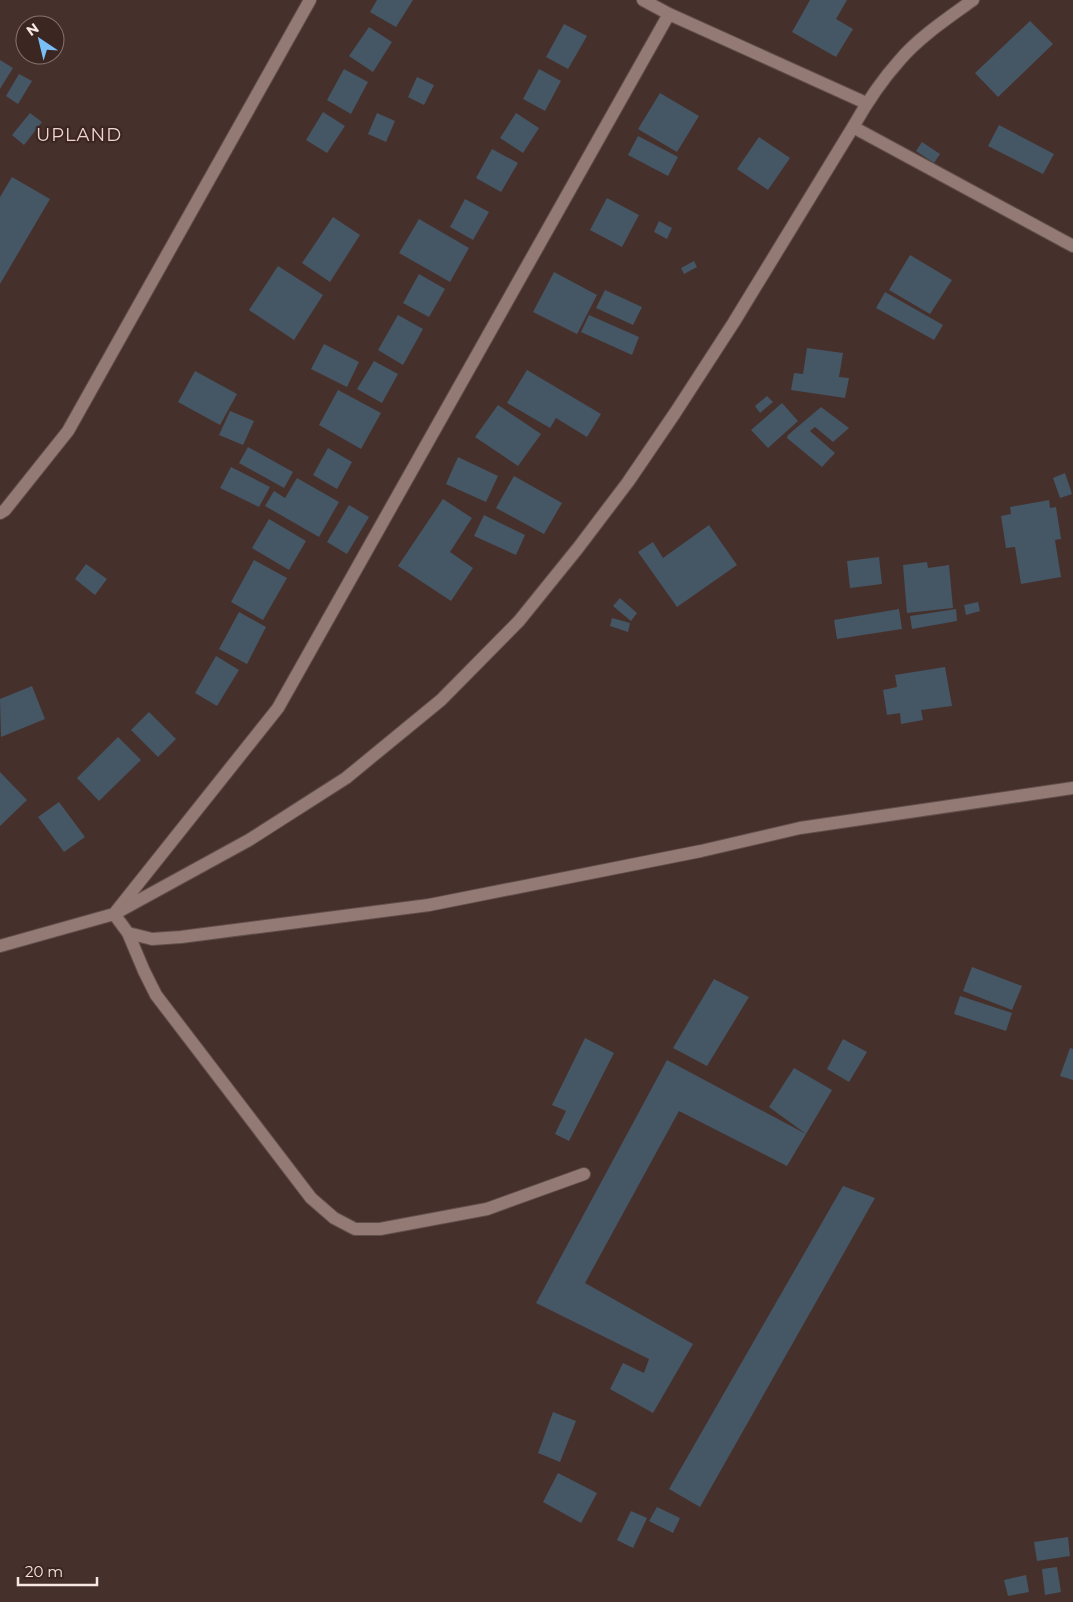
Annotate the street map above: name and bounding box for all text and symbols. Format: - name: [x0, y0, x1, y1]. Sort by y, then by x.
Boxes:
- north arrow: [15, 15, 65, 65]
- text: N: [23, 19, 42, 40]
- district label: UPLAND: [36, 124, 122, 146]
- scale bar: [18, 1554, 96, 1586]
- text: 20 m: [25, 1562, 63, 1581]

